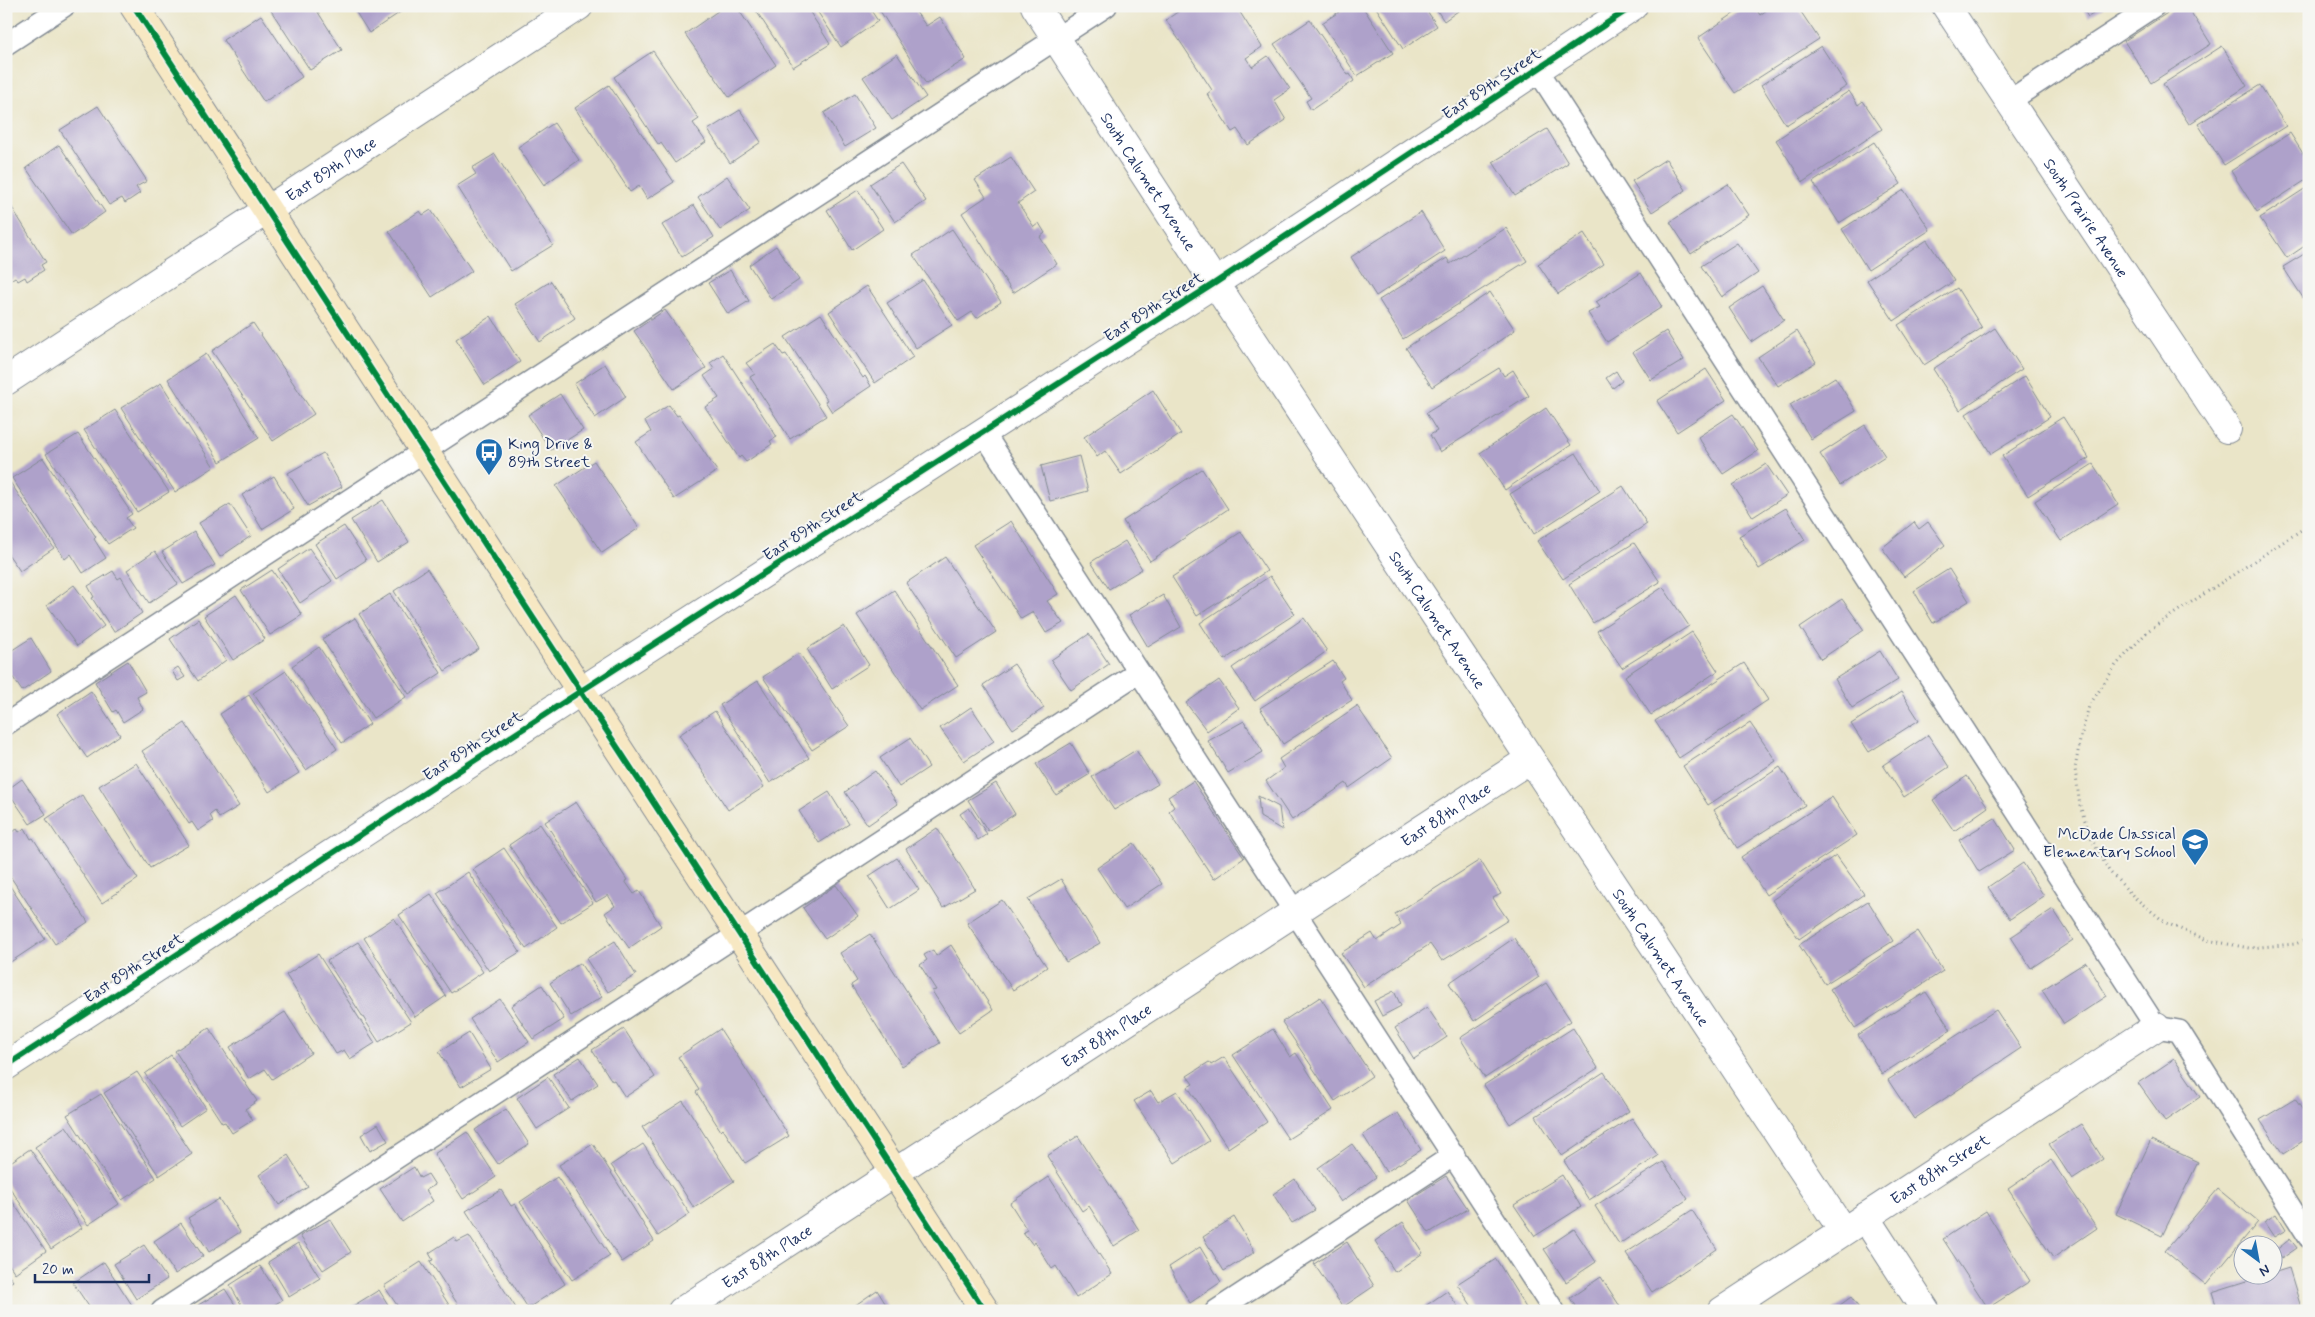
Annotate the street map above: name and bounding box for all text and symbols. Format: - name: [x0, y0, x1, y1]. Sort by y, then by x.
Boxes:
- street label: East 89th Street: [1438, 43, 1546, 125]
- street label: South Calumet Avenue: [1095, 109, 1200, 255]
- street label: East 89th Place: [282, 132, 381, 207]
- street label: South Prairie Avenue: [2038, 155, 2133, 282]
- street label: East 89th Street: [1100, 267, 1208, 347]
- place label: King Drive & 89th Street: [508, 434, 593, 473]
- bus stop icon: King Drive & 89th Street: [474, 437, 504, 476]
- street label: East 89th Street: [759, 486, 867, 566]
- street label: South Calumet Avenue: [1383, 547, 1490, 693]
- street label: East 89th Street: [419, 706, 527, 786]
- street label: East 88th Place: [1397, 778, 1495, 852]
- place label: McDade Classical Elementary School: [2043, 824, 2176, 863]
- school or university icon: McDade Classical Elementary School: [2180, 827, 2210, 866]
- street label: South Calumet Avenue: [1607, 885, 1714, 1031]
- street label: East 89th Street: [80, 928, 188, 1008]
- street label: East 88th Place: [1058, 999, 1156, 1073]
- street label: East 88th Street: [1887, 1130, 1994, 1210]
- street label: East 88th Place: [718, 1220, 817, 1294]
- north arrow: [2232, 1234, 2282, 1284]
- scale bar: [35, 1252, 149, 1284]
- text: 20 m: [42, 1260, 74, 1280]
- text: N: [2256, 1260, 2273, 1280]

